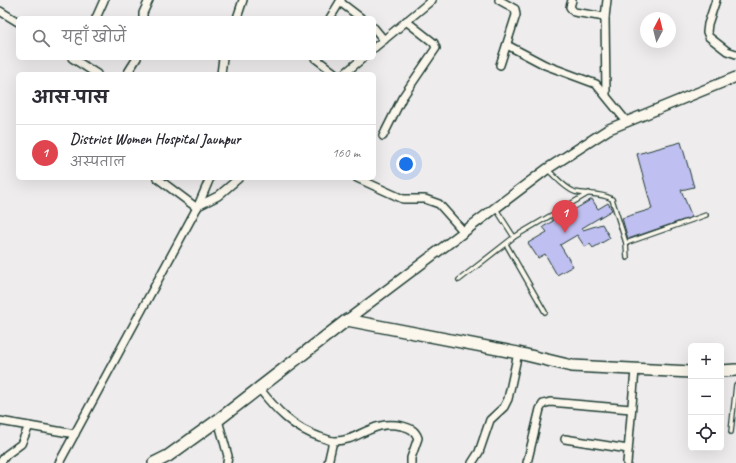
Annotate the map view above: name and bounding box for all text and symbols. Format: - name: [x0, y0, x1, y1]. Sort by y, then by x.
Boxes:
- north arrow: [640, 12, 676, 48]
- search box: [16, 16, 376, 60]
- icon: search: [30, 27, 52, 49]
- text: यहाँ खोजें: [62, 28, 126, 47]
- text: आस-पास: [32, 87, 108, 108]
- text: District Women Hospital Jaunpur: [70, 130, 241, 149]
- text: 1: [42, 145, 48, 161]
- text: 160 m: [332, 145, 360, 161]
- text: अस्पताल: [70, 154, 125, 170]
- your location: [396, 154, 416, 174]
- pin: 1: [552, 200, 578, 233]
- map controls: [688, 343, 724, 451]
- button: +: [688, 343, 724, 379]
- button: −: [688, 379, 724, 415]
- button: locate: [688, 415, 724, 451]

